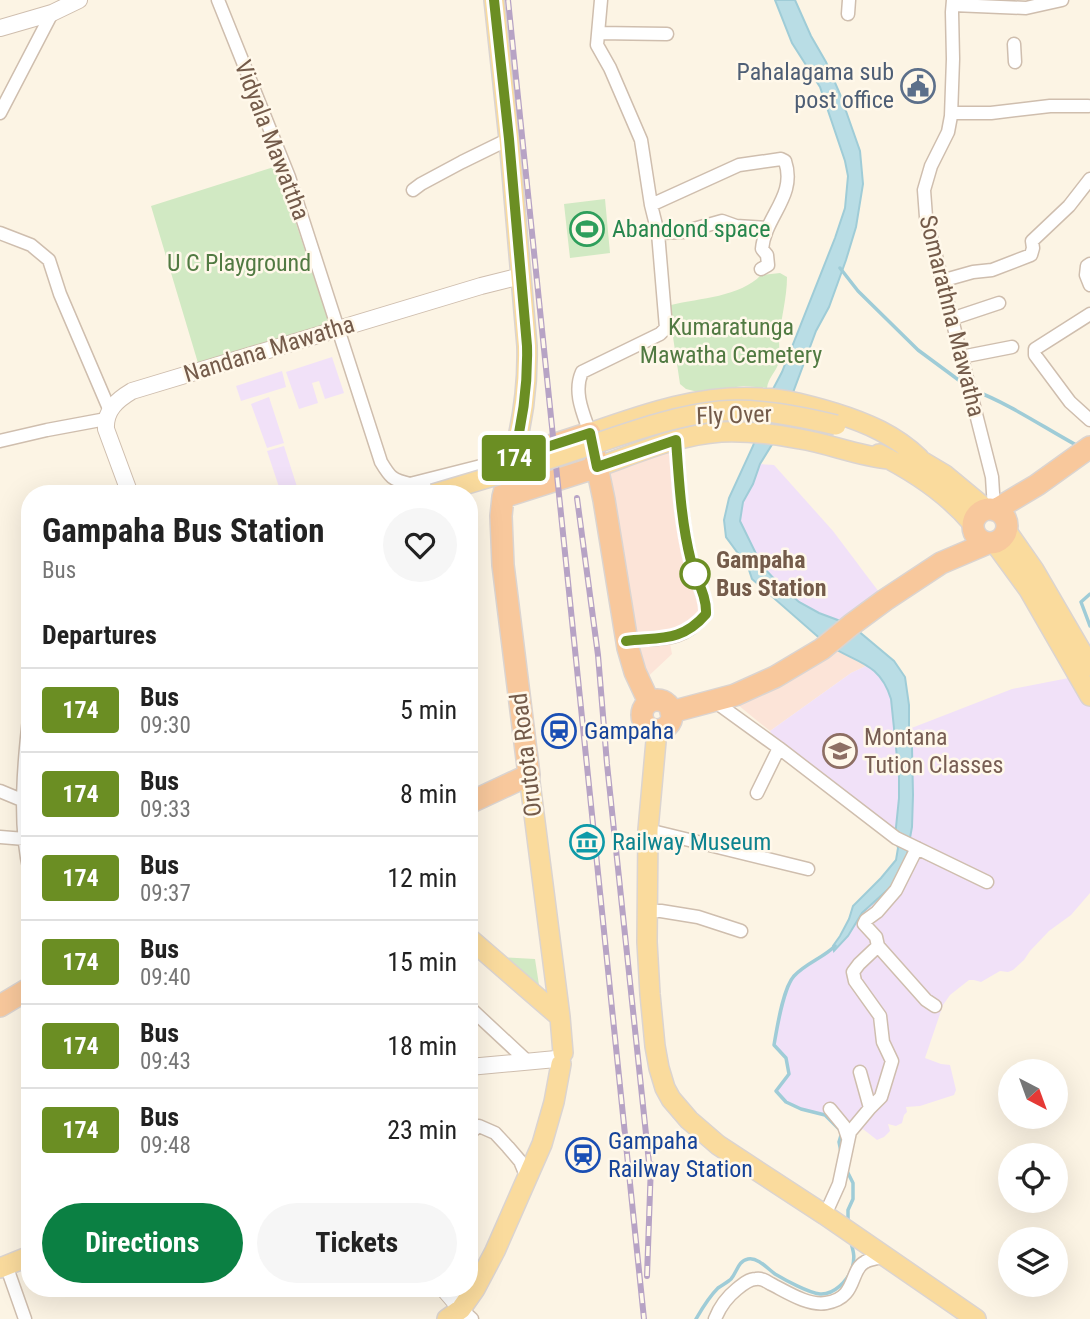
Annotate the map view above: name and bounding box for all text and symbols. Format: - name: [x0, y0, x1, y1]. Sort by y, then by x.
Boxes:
- street label: Vidyala Mawattha: [229, 56, 315, 224]
- place label: Pahalagama sub post office: [736, 58, 894, 114]
- public building icon: Pahalagama sub post office: [899, 67, 937, 105]
- sports icon: Abandond space: [568, 210, 606, 248]
- street label: Somarathna Mawatha: [913, 212, 991, 420]
- place label: Abandond space: [612, 215, 770, 243]
- park label: U C Playground: [167, 249, 311, 277]
- street label: Nandana Mawatha: [180, 310, 358, 388]
- park label: Kumaratunga Mawatha Cemetery: [640, 313, 822, 369]
- street label: Fly Over: [696, 400, 772, 430]
- line badge: 174: [474, 435, 554, 481]
- text: 174: [496, 444, 532, 472]
- button: heart: [383, 508, 457, 582]
- text: Gampaha Bus Station: [42, 511, 325, 550]
- place label: Gampaha Bus Station: [716, 546, 826, 602]
- text: Bus: [42, 557, 76, 584]
- marker: Gampaha Bus Station: [680, 559, 710, 589]
- text: Departures: [42, 620, 157, 650]
- text: Bus: [140, 682, 179, 712]
- street label: Orutota Road: [505, 691, 547, 819]
- text: 5 min: [400, 695, 457, 725]
- text: 174: [62, 696, 99, 724]
- text: 09:30: [140, 712, 191, 739]
- station icon: Gampaha: [540, 712, 578, 750]
- place label: Gampaha: [584, 717, 674, 745]
- place label: Montana Tution Classes: [864, 723, 1003, 779]
- school or university icon: Montana Tution Classes: [821, 732, 859, 770]
- text: Bus: [140, 766, 179, 796]
- text: 8 min: [400, 779, 457, 809]
- text: 174: [62, 780, 99, 808]
- text: 09:33: [140, 796, 191, 823]
- museum icon: Railway Museum: [568, 823, 606, 861]
- place label: Railway Museum: [612, 828, 771, 856]
- text: Bus: [140, 850, 179, 880]
- text: 12 min: [387, 863, 457, 893]
- text: 174: [62, 864, 99, 892]
- text: 09:37: [140, 880, 191, 907]
- text: Bus: [140, 934, 179, 964]
- text: 15 min: [387, 947, 457, 977]
- text: 174: [62, 948, 99, 976]
- text: 09:40: [140, 964, 191, 991]
- text: Bus: [140, 1018, 179, 1048]
- text: 18 min: [387, 1031, 457, 1061]
- text: 174: [62, 1032, 99, 1060]
- text: 09:43: [140, 1048, 191, 1075]
- north arrow: [998, 1059, 1068, 1129]
- map controls: [998, 1059, 1068, 1297]
- text: Bus: [140, 1102, 179, 1132]
- text: 23 min: [387, 1115, 457, 1145]
- text: 174: [62, 1116, 99, 1144]
- place label: Gampaha Railway Station: [608, 1127, 753, 1183]
- text: 09:48: [140, 1132, 191, 1159]
- station icon: Gampaha Railway Station: [564, 1136, 602, 1174]
- button: locate: [998, 1143, 1068, 1213]
- button: Directions: [42, 1203, 243, 1283]
- button: Tickets: [257, 1203, 457, 1283]
- button: layers: [998, 1227, 1068, 1297]

